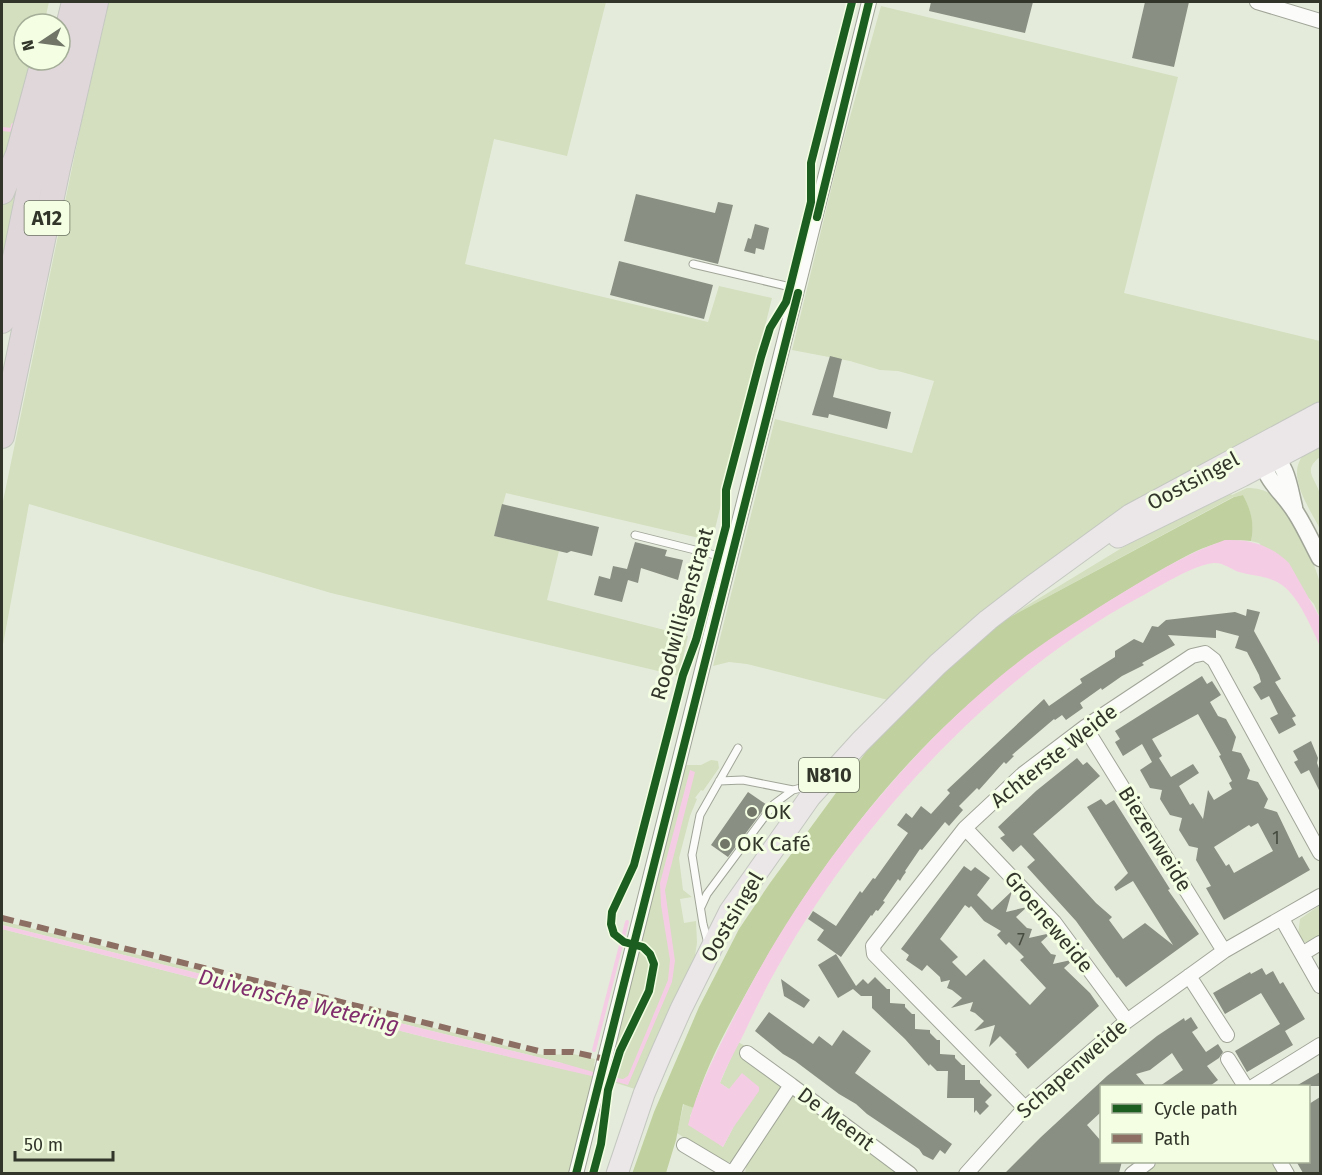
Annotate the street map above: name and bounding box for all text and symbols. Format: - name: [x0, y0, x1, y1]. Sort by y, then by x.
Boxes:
- north arrow: [12, 12, 72, 72]
- text: N: [17, 38, 38, 53]
- road number: A12: [24, 201, 70, 235]
- street label: Oostsingel: [1143, 446, 1243, 516]
- street label: Roodwilligenstraat: [645, 524, 719, 703]
- street label: Achterste Weide: [986, 699, 1122, 813]
- road number: N810: [799, 758, 859, 792]
- street label: Biezenweide: [1112, 782, 1198, 896]
- place label: OK: [764, 799, 792, 825]
- marker: OK: [745, 805, 759, 819]
- house number: 1: [1272, 827, 1280, 849]
- place label: OK Café: [737, 831, 811, 857]
- marker: OK Café: [718, 837, 732, 851]
- street label: Groeneweide: [999, 866, 1099, 978]
- street label: Oostsingel: [695, 867, 769, 967]
- house number: 7: [1017, 929, 1025, 951]
- water label: Duivensche Wetering: [196, 963, 402, 1039]
- street label: Schapenweide: [1011, 1014, 1133, 1124]
- street label: De Meent: [792, 1082, 880, 1157]
- legend: [1100, 1085, 1310, 1163]
- text: Cycle path: [1154, 1098, 1238, 1120]
- scale bar: [15, 1124, 112, 1162]
- text: Path: [1154, 1128, 1190, 1150]
- text: 50 m: [24, 1134, 63, 1156]

